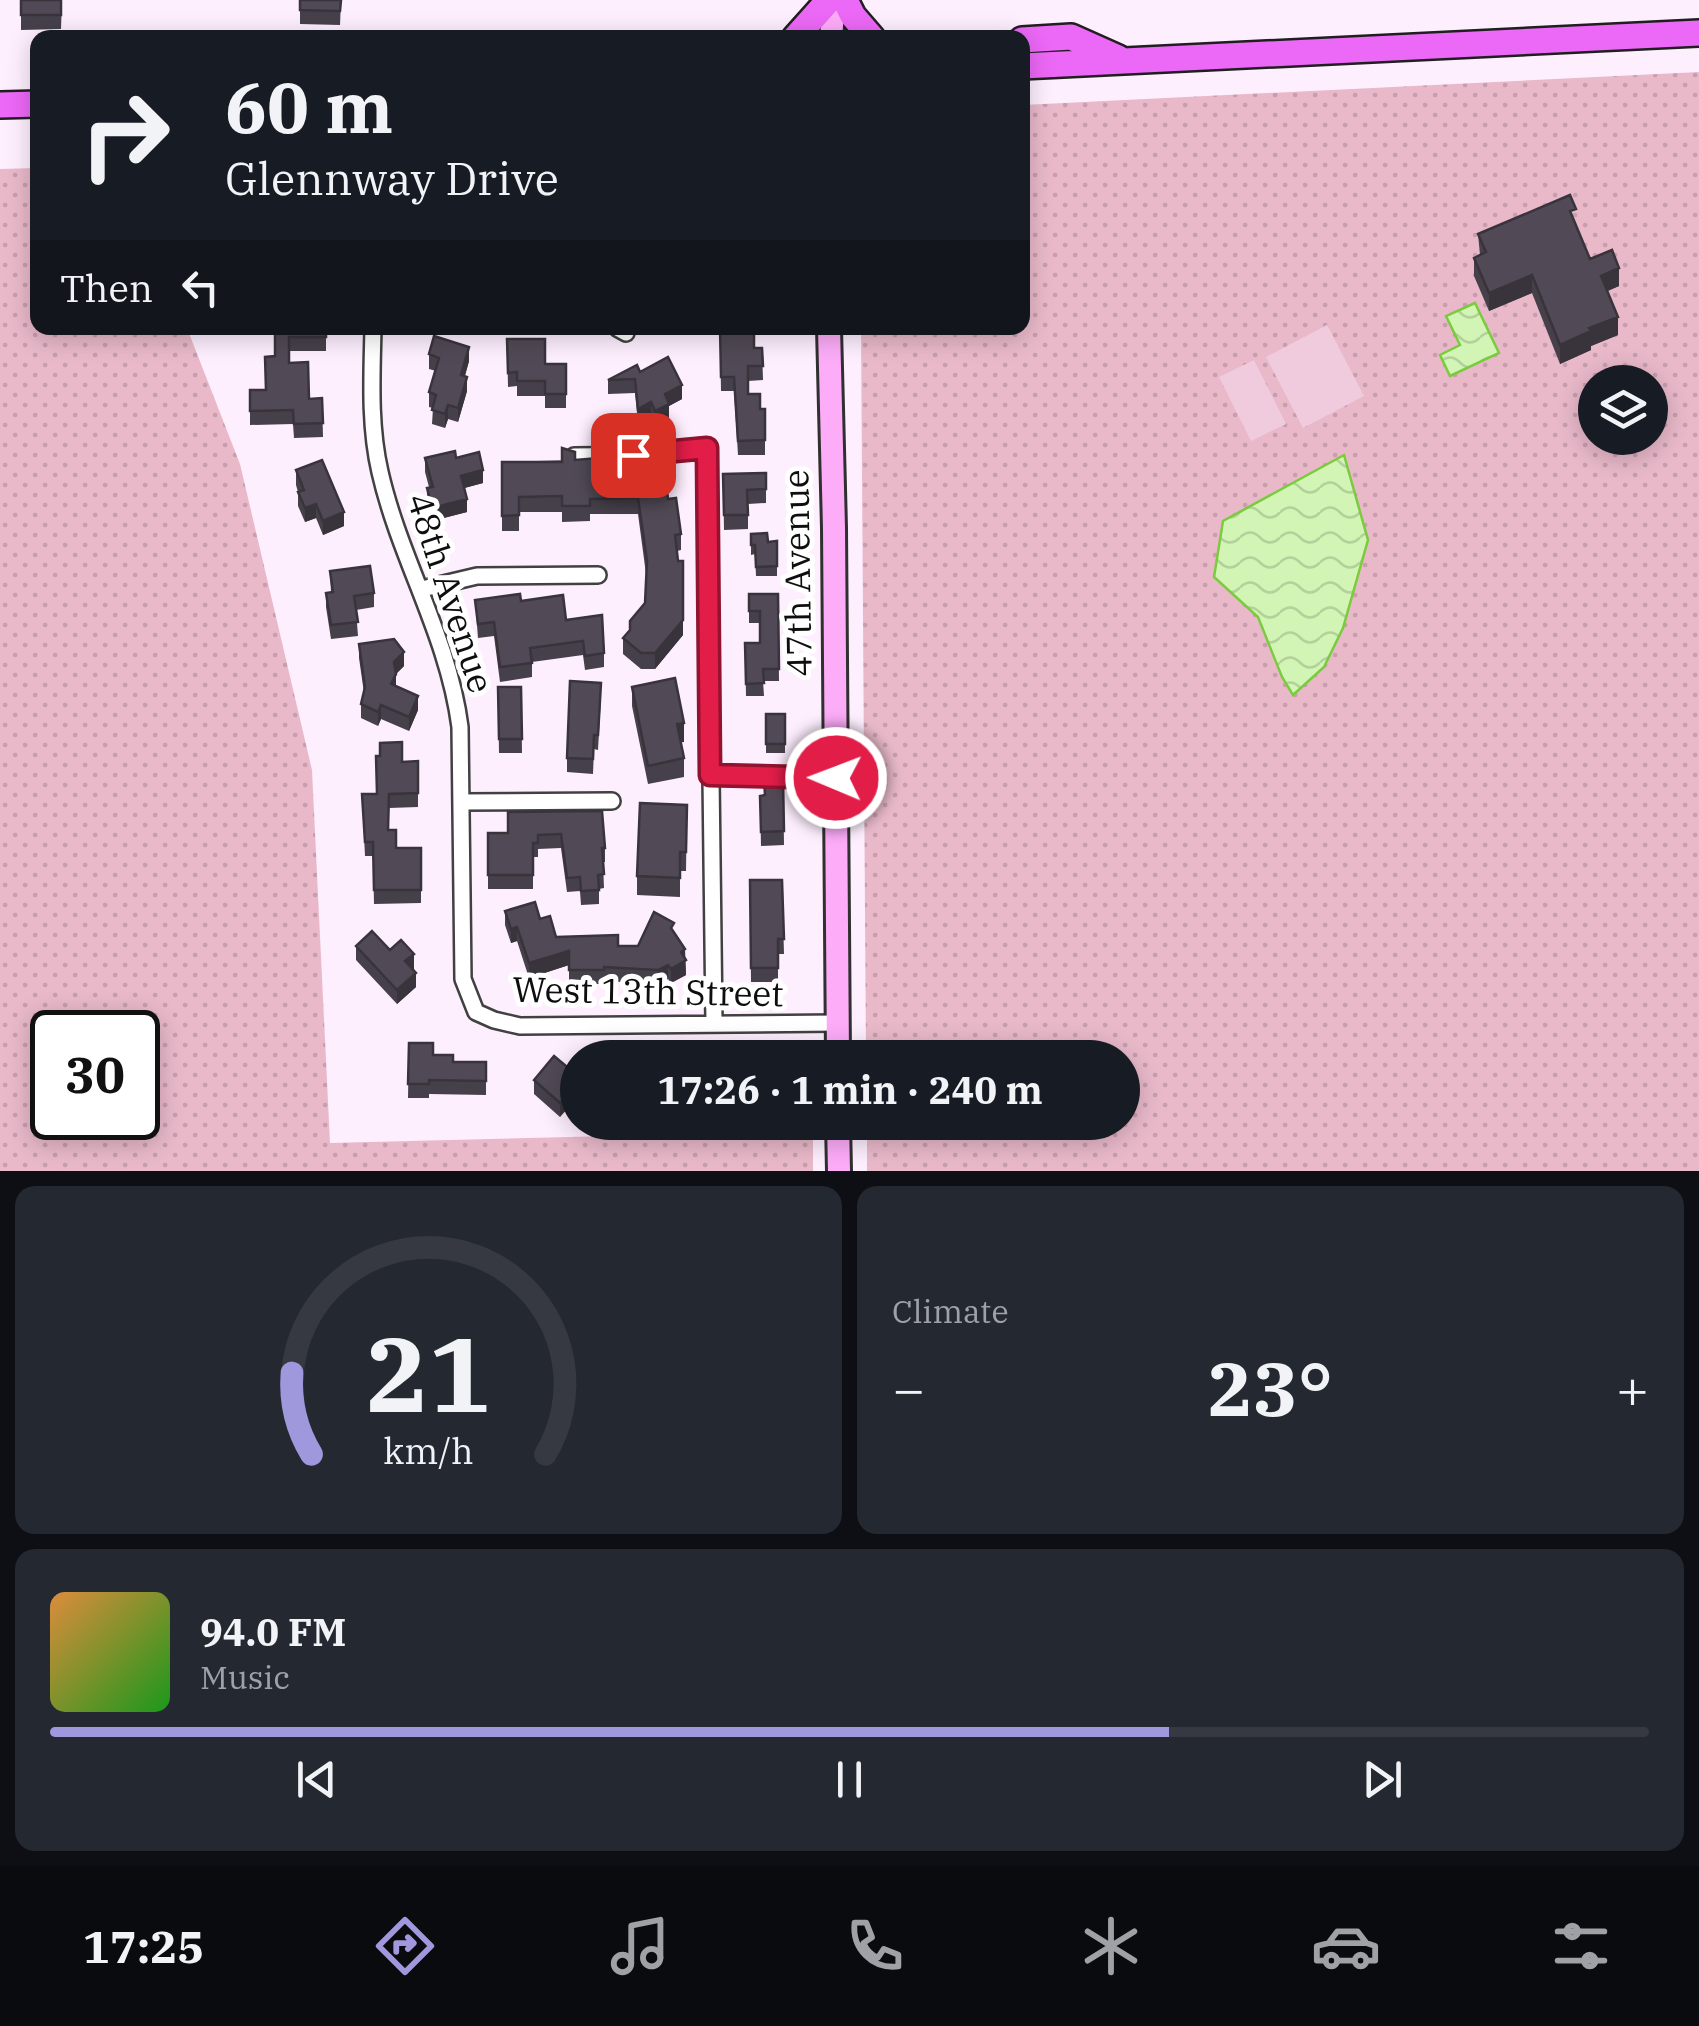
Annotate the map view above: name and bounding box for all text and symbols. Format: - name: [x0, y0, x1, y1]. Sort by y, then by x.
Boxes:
- text: 60 m: [225, 61, 393, 152]
- icon: right: [60, 70, 190, 200]
- text: Glennway Drive: [225, 149, 559, 207]
- icon: left: [173, 260, 228, 315]
- text: Then: [60, 263, 153, 312]
- map controls: [1578, 365, 1668, 455]
- button: layers: [1578, 365, 1668, 455]
- pin: [591, 413, 676, 498]
- icon: arrive: [606, 428, 661, 483]
- street label: 47th Avenue: [772, 469, 822, 677]
- street label: 48th Avenue: [397, 487, 505, 698]
- position arrow: [784, 726, 888, 830]
- street label: West 13th Street: [512, 966, 784, 1016]
- speed limit sign: 30: [30, 1010, 160, 1140]
- text: 17:26 · 1 min · 240 m: [657, 1065, 1043, 1114]
- text: Climate: [892, 1290, 1009, 1332]
- text: 21: [366, 1305, 491, 1441]
- text: 23°: [1208, 1339, 1333, 1437]
- text: −: [892, 1353, 925, 1424]
- text: +: [1616, 1353, 1649, 1424]
- text: km/h: [383, 1427, 474, 1474]
- text: 94.0 FM: [200, 1607, 346, 1656]
- text: Music: [200, 1656, 290, 1698]
- icon: previous: [289, 1752, 344, 1807]
- icon: pause: [822, 1752, 877, 1807]
- icon: next: [1355, 1752, 1410, 1807]
- icon: directions: [370, 1911, 440, 1981]
- icon: music: [605, 1911, 675, 1981]
- icon: phone: [840, 1911, 910, 1981]
- icon: climate: [1076, 1911, 1146, 1981]
- icon: car: [1311, 1911, 1381, 1981]
- icon: filters: [1546, 1911, 1616, 1981]
- text: 17:25: [83, 1917, 204, 1975]

